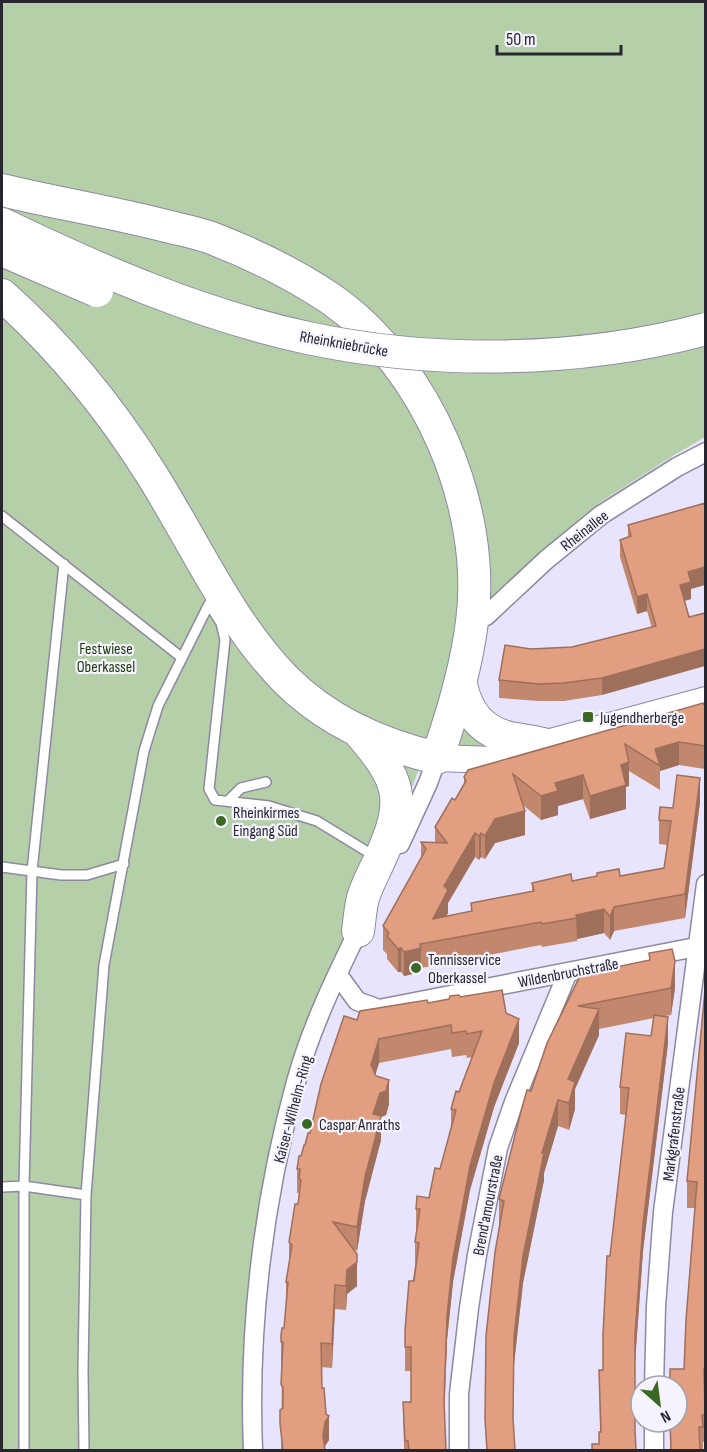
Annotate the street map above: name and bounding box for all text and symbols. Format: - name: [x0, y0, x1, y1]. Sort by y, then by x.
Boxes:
- scale bar: [497, 18, 622, 56]
- text: 50 m: [506, 29, 536, 50]
- street label: Rheinkniebrücke: [298, 327, 389, 362]
- street label: Rheinallee: [557, 507, 613, 556]
- park label: Festwiese Oberkassel: [77, 640, 135, 677]
- place label: Jugendherberge: [599, 709, 684, 728]
- marker: Jugendherberge: [581, 710, 595, 724]
- place label: Rheinkirmes Eingang Süd: [233, 804, 300, 841]
- marker: Rheinkirmes Eingang Süd: [214, 814, 228, 828]
- place label: Tennisservice Oberkassel: [428, 951, 501, 988]
- street label: Wildenbruchstraße: [517, 954, 620, 993]
- marker: Tennisservice Oberkassel: [409, 961, 423, 975]
- street label: Kaiser-Wilhelm-Ring: [270, 1053, 317, 1165]
- street label: Markgrafenstraße: [659, 1086, 690, 1182]
- place label: Caspar Anraths: [319, 1116, 401, 1135]
- marker: Caspar Anraths: [300, 1117, 314, 1131]
- street label: Brend'amourstraße: [469, 1153, 508, 1257]
- north arrow: [629, 1374, 689, 1434]
- text: N: [657, 1406, 674, 1426]

